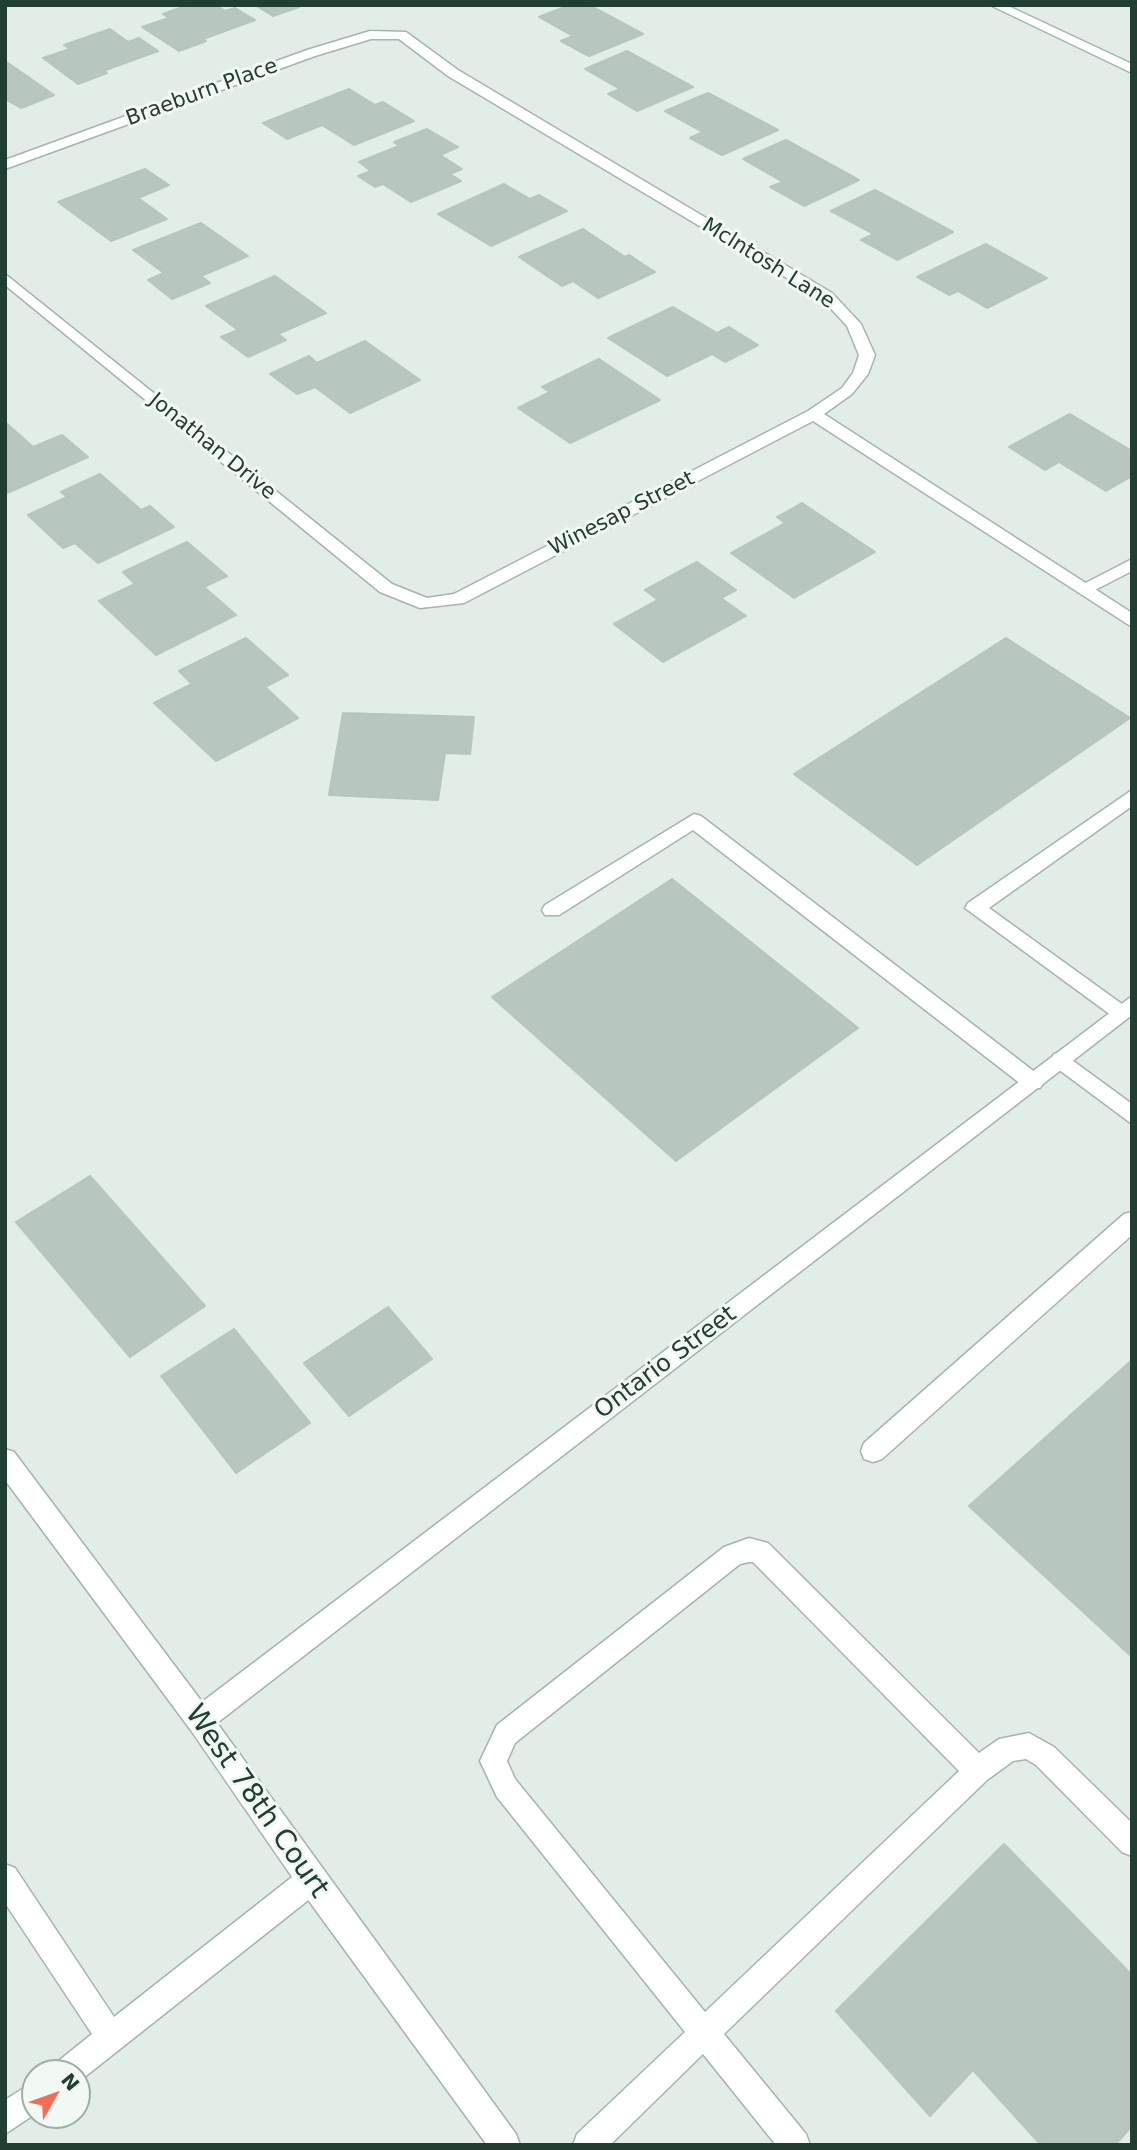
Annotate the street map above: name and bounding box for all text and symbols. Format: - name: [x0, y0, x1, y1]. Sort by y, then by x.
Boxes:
- street label: Braeburn Place: [123, 54, 281, 132]
- street label: Mclntosh Lane: [697, 213, 839, 315]
- street label: Jonathan Drive: [144, 388, 280, 506]
- street label: Winesap Street: [545, 466, 699, 562]
- street label: Ontario Street: [589, 1300, 743, 1426]
- street label: West 78th Court: [177, 1699, 335, 1905]
- north arrow: [21, 2059, 91, 2129]
- text: N: [57, 2069, 84, 2095]

